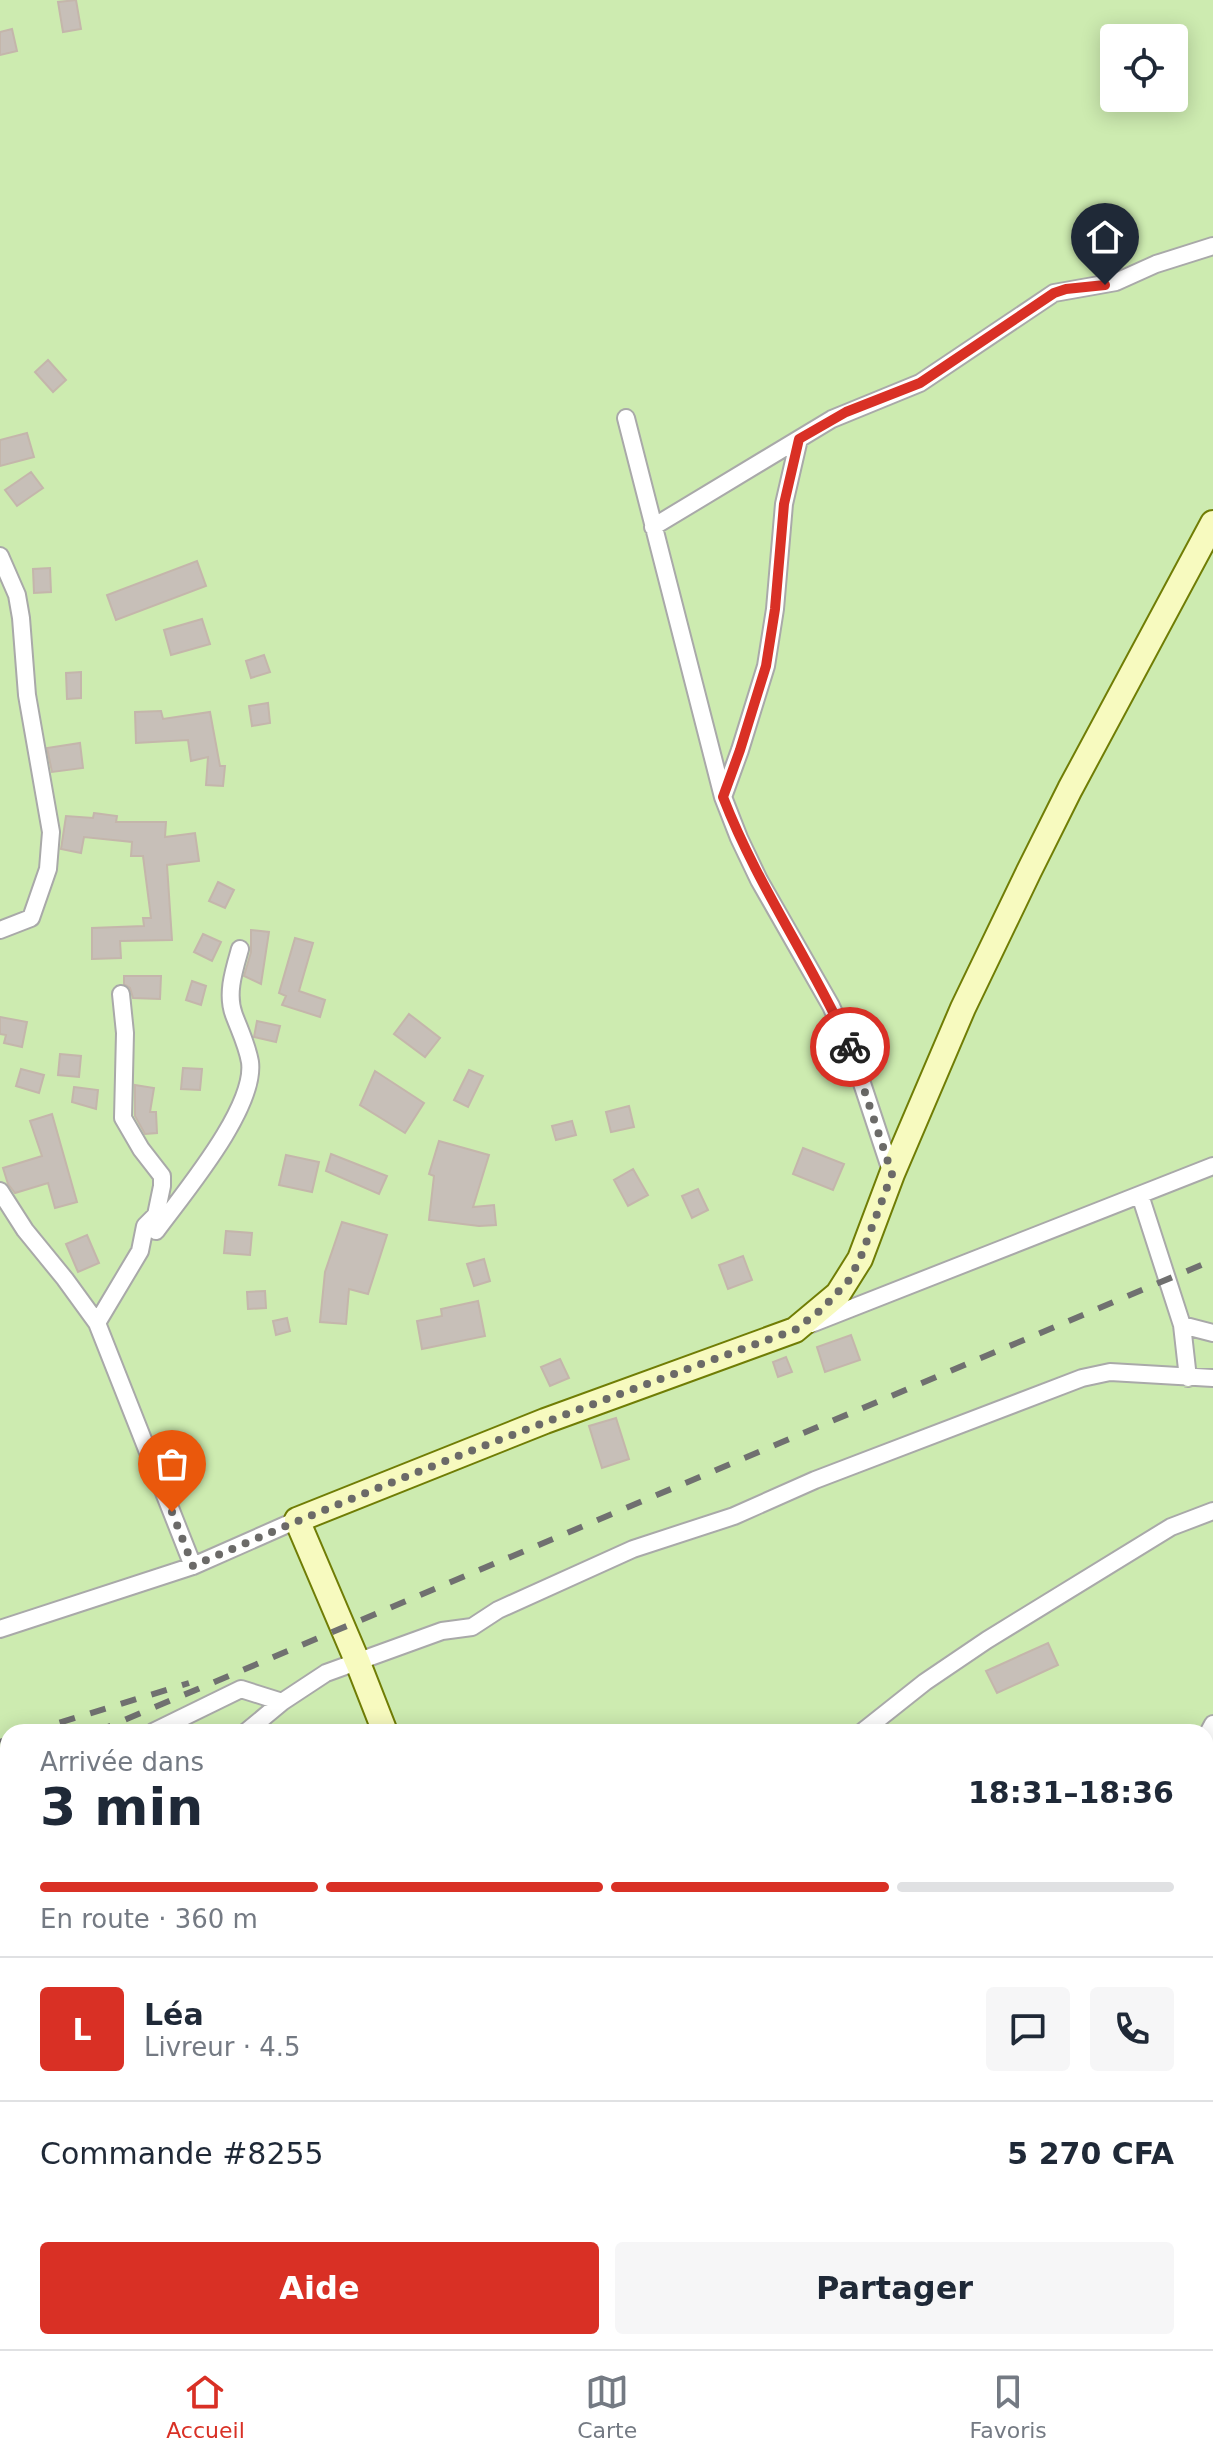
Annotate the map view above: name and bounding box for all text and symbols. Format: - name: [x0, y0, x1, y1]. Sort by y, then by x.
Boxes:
- map controls: [1100, 24, 1188, 112]
- button: locate: [1100, 24, 1188, 112]
- pin: [1071, 203, 1139, 285]
- icon: home: [1083, 215, 1127, 259]
- courier: [810, 1007, 890, 1087]
- icon: bike: [828, 1025, 872, 1069]
- pin: [138, 1430, 206, 1512]
- icon: bag: [150, 1442, 194, 1486]
- text: Arrivée dans: [40, 1747, 204, 1777]
- text: 18:31–18:36: [968, 1775, 1174, 1810]
- text: 3 min: [40, 1777, 203, 1837]
- text: En route · 360 m: [40, 1904, 258, 1934]
- button: chat: [986, 1987, 1070, 2071]
- button: phone: [1090, 1987, 1174, 2071]
- text: Léa: [144, 1997, 204, 2032]
- text: L: [72, 2012, 92, 2047]
- text: Livreur · 4.5: [144, 2032, 301, 2062]
- text: Commande #8255: [40, 2136, 324, 2171]
- text: 5 270 CFA: [1007, 2136, 1174, 2171]
- button: Aide: [40, 2242, 599, 2334]
- button: Partager: [615, 2242, 1174, 2334]
- tab: Accueil: [166, 2370, 245, 2443]
- tab: Carte: [577, 2370, 637, 2443]
- tab: Favoris: [970, 2370, 1047, 2443]

